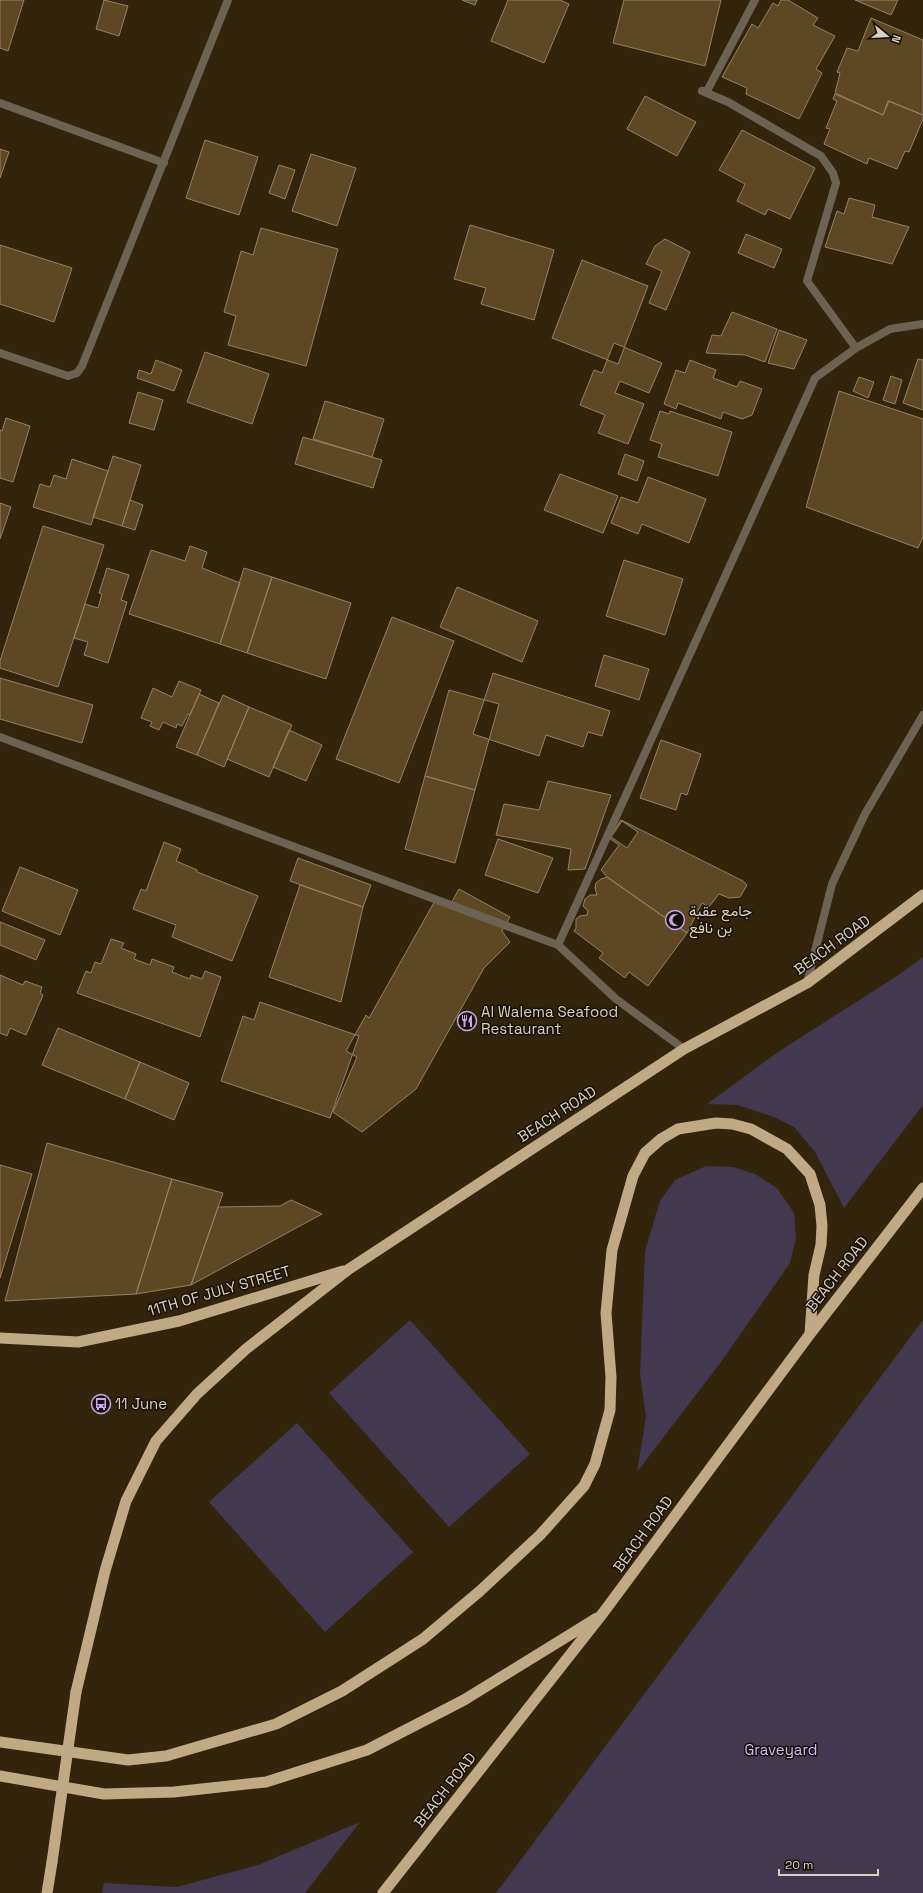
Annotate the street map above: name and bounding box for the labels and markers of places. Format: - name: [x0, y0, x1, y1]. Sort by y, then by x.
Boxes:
- place label: جامع عقبة بن نافع: [689, 901, 752, 939]
- mosque icon: جامع عقبة بن نافع: [664, 909, 686, 931]
- place label: Al Walema Seafood Restaurant: [481, 1002, 618, 1038]
- restaurant icon: Al Walema Seafood Restaurant: [456, 1010, 478, 1032]
- bus stop icon: 11 June: [90, 1393, 112, 1415]
- place label: 11 June: [115, 1394, 167, 1413]

